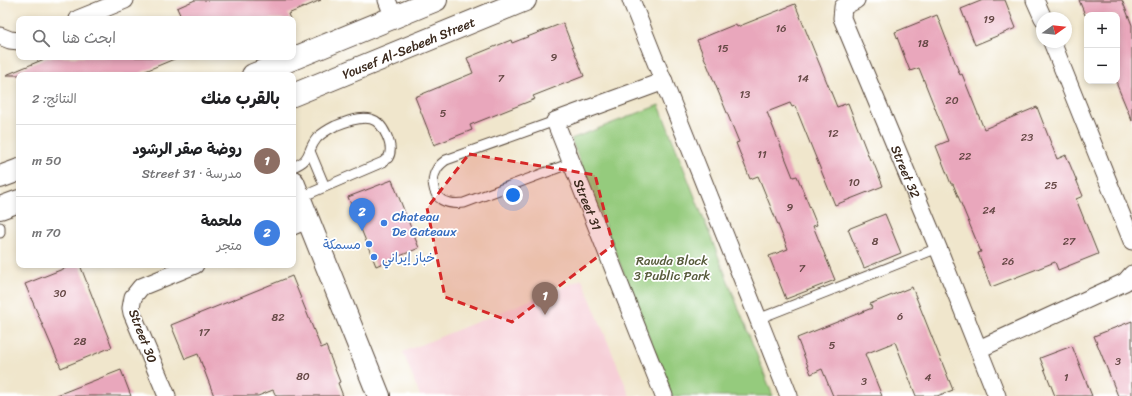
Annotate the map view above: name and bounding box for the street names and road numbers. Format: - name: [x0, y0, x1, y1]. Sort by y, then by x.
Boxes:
- street label: Yousef Al-Sebeeh Street: [339, 10, 479, 85]
- street label: Street 32: [885, 141, 928, 202]
- street label: Street 31: [567, 175, 609, 234]
- street label: Street 30: [122, 305, 164, 367]

